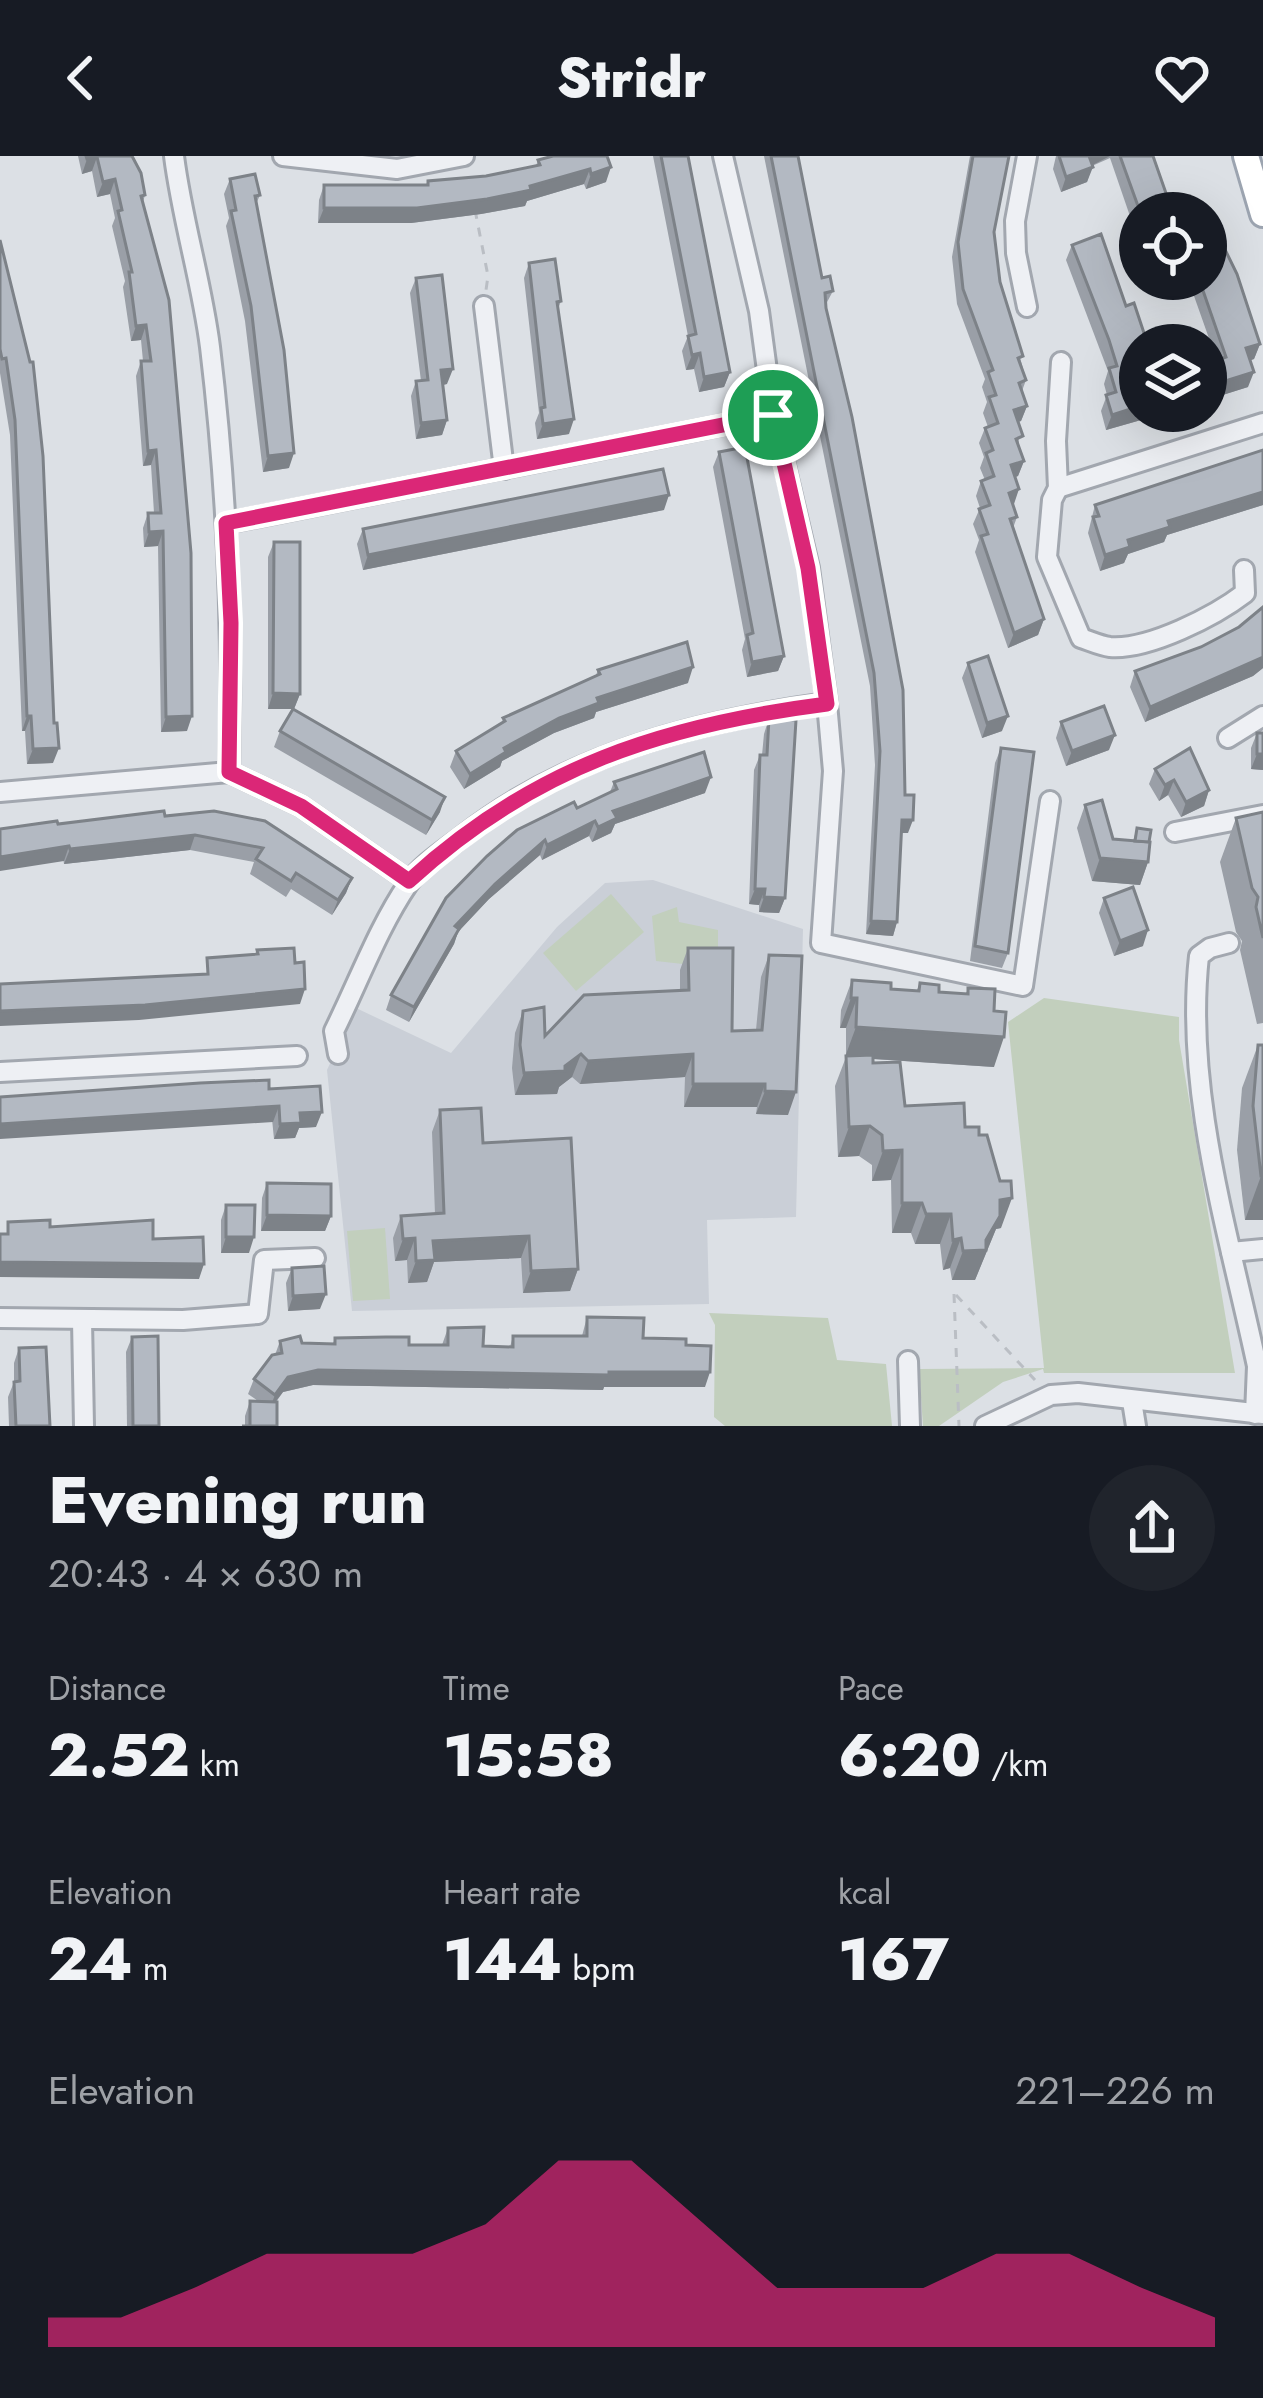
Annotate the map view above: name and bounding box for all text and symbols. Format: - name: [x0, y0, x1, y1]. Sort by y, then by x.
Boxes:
- text: Stridr: [557, 39, 706, 117]
- icon: back: [48, 45, 114, 111]
- icon: heart: [1149, 45, 1215, 111]
- map controls: [1119, 192, 1227, 432]
- button: locate: [1119, 192, 1227, 300]
- button: layers: [1119, 324, 1227, 432]
- pin: [722, 364, 824, 466]
- icon: arrive: [740, 382, 806, 448]
- text: Evening run: [48, 1452, 427, 1548]
- button: share: [1089, 1465, 1215, 1591]
- text: 20:43 · 4 × 630 m: [48, 1545, 363, 1602]
- text: Distance: [48, 1665, 166, 1712]
- text: Time: [443, 1665, 510, 1712]
- text: Pace: [838, 1665, 904, 1712]
- text: 2.52: [48, 1712, 190, 1799]
- text: 15:58: [443, 1712, 614, 1799]
- text: 6:20: [838, 1712, 981, 1799]
- text: km: [190, 1741, 240, 1788]
- text: /km: [981, 1741, 1049, 1788]
- text: Elevation: [48, 1869, 172, 1916]
- text: Heart rate: [443, 1869, 581, 1916]
- text: kcal: [838, 1869, 891, 1916]
- text: 24: [48, 1916, 133, 2003]
- text: 144: [443, 1916, 562, 2003]
- text: 167: [838, 1916, 949, 2003]
- text: m: [133, 1945, 168, 1992]
- text: bpm: [562, 1945, 636, 1992]
- text: Elevation: [48, 2062, 195, 2119]
- text: 221–226 m: [1015, 2062, 1215, 2119]

